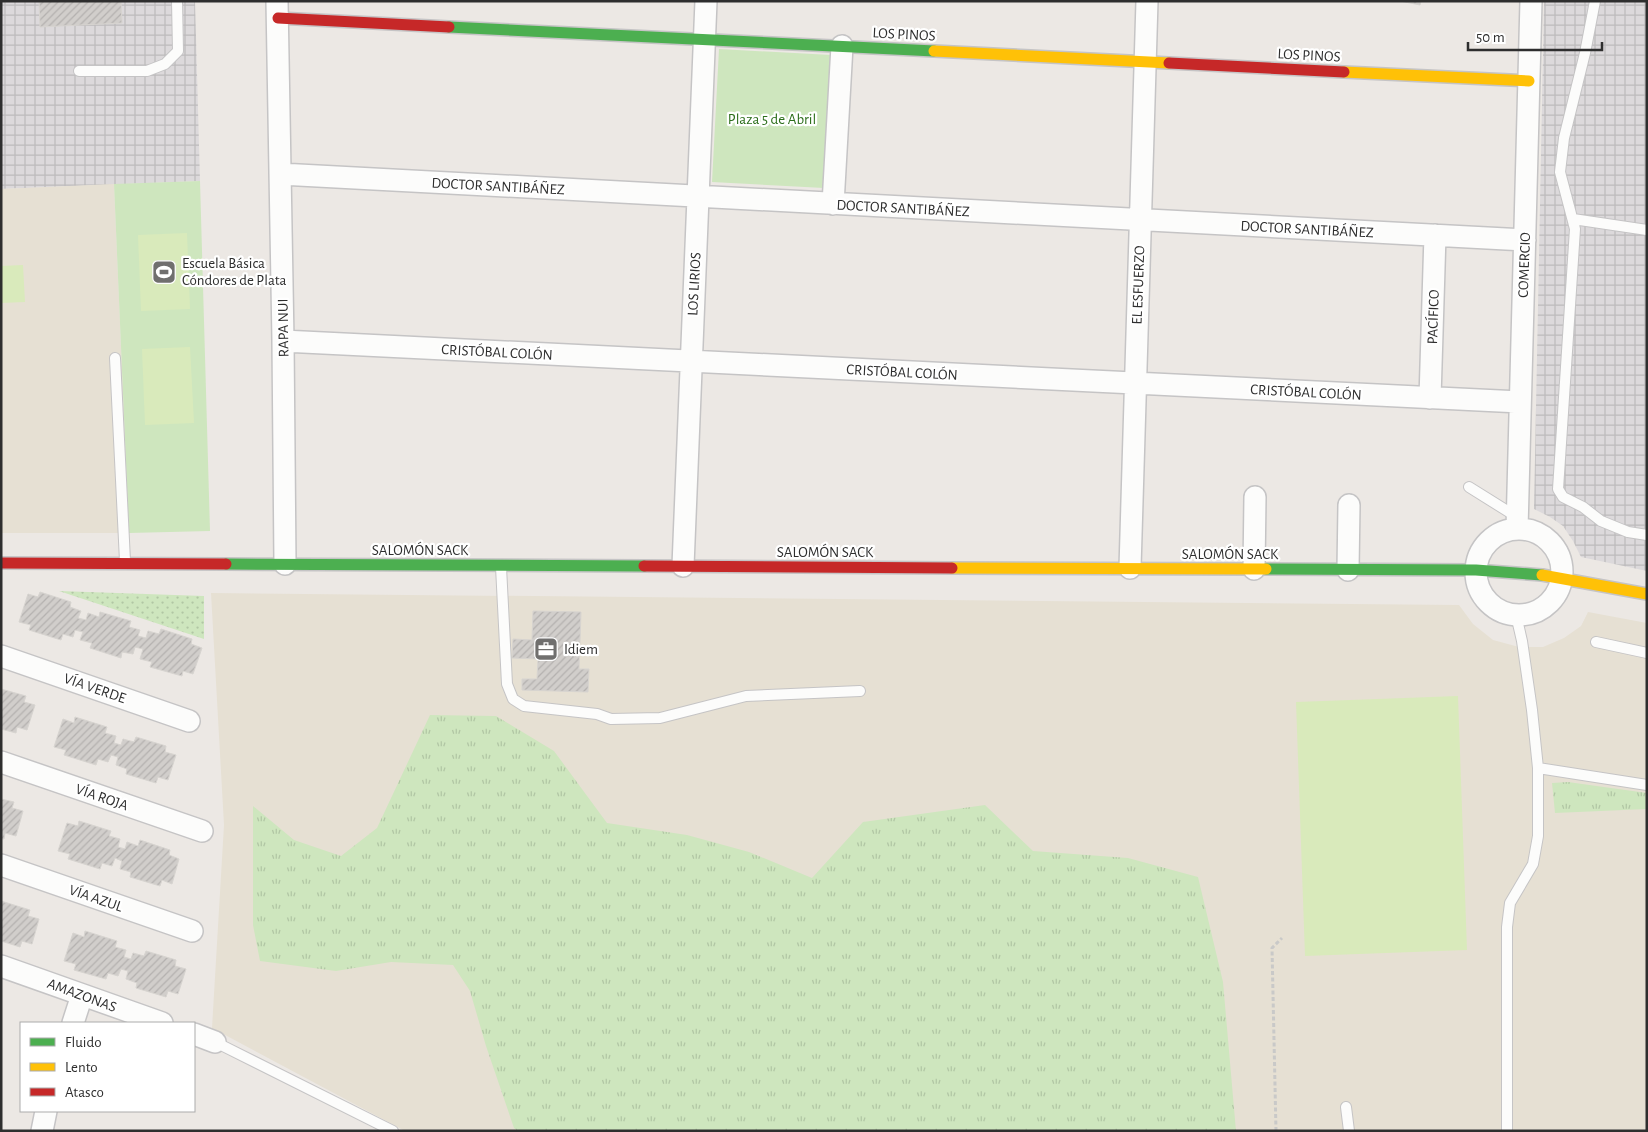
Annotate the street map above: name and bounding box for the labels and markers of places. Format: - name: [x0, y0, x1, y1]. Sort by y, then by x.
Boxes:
- place label: Escuela Básica Cóndores de Plata: [182, 256, 287, 288]
- sports icon: Escuela Básica Cóndores de Plata: [151, 259, 177, 285]
- office icon: Idiem: [533, 636, 559, 662]
- place label: Idiem: [564, 642, 598, 657]

